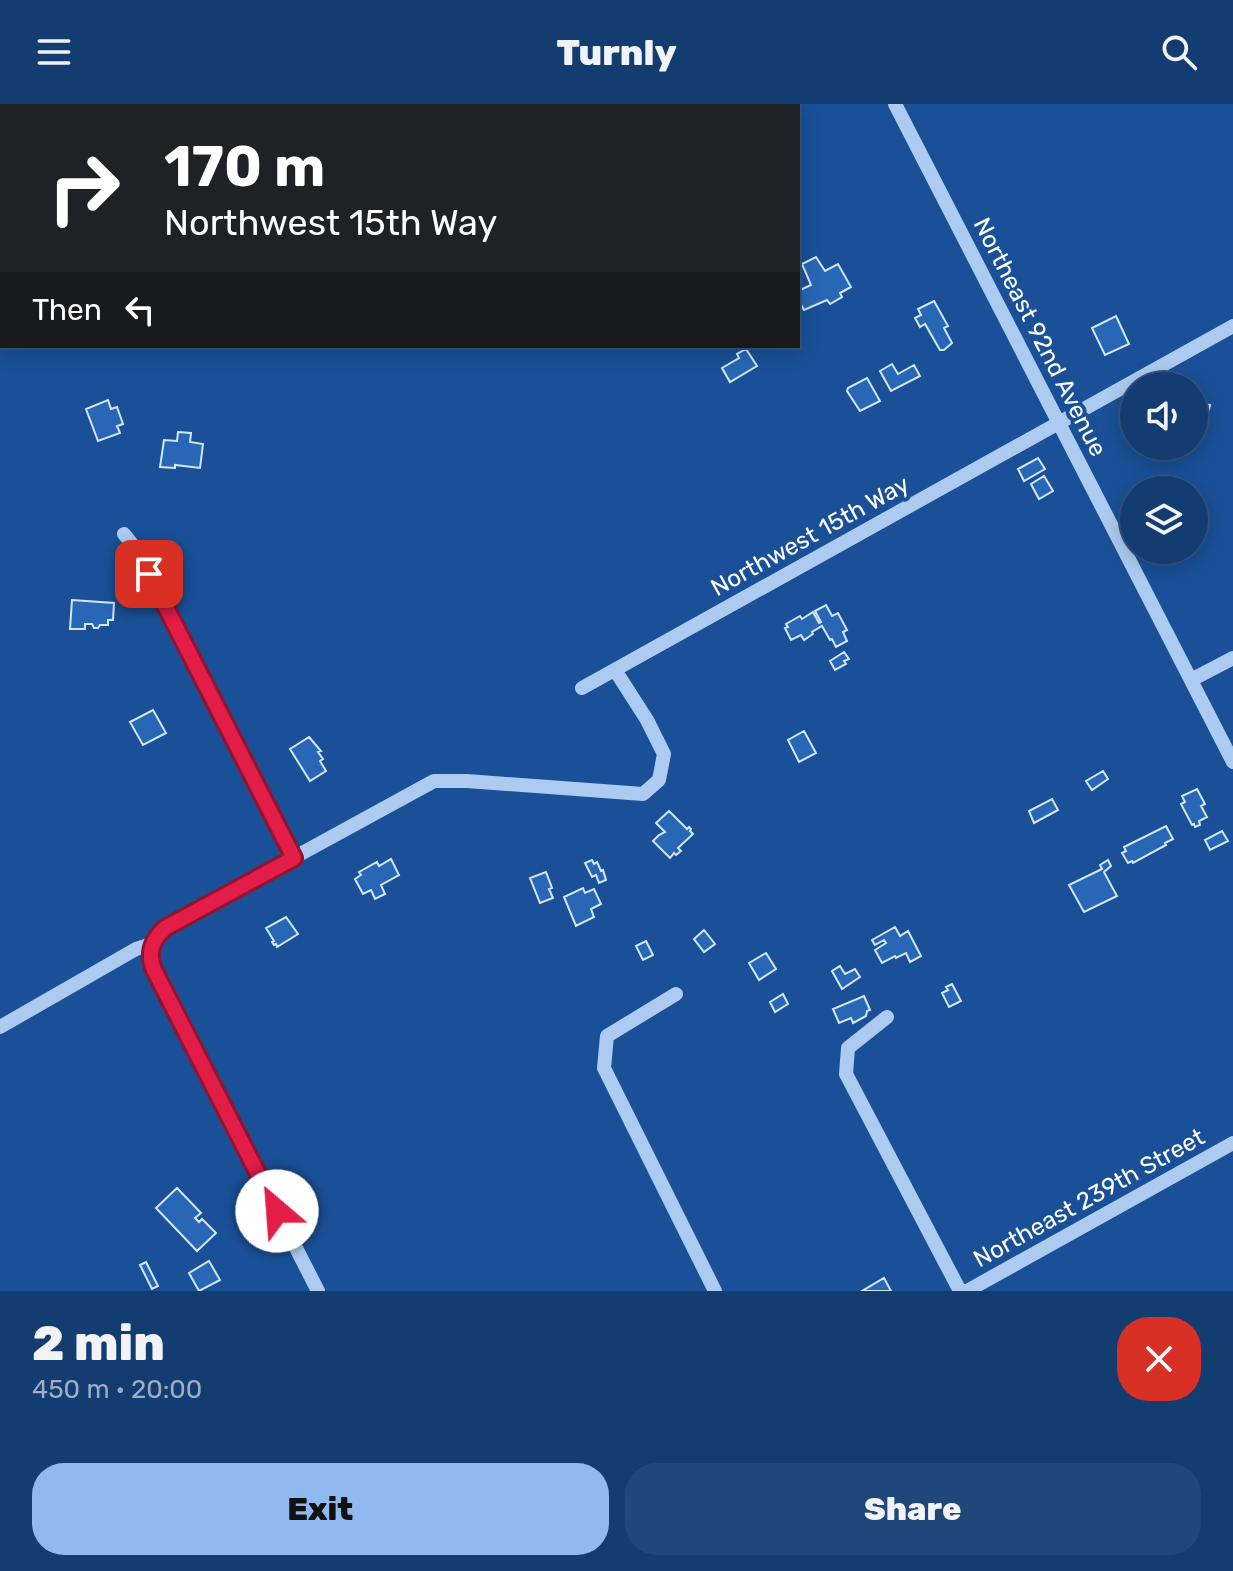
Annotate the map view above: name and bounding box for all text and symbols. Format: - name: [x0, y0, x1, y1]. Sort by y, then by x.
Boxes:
- icon: menu: [32, 30, 76, 74]
- icon: search: [1157, 30, 1201, 74]
- text: Turnly: [556, 31, 677, 74]
- text: 170 m: [164, 134, 325, 200]
- icon: right: [32, 136, 136, 240]
- text: Northwest 15th Way: [164, 201, 497, 244]
- street label: Northeast 92nd Avenue: [968, 213, 1112, 461]
- icon: left: [118, 288, 162, 332]
- text: Then: [32, 292, 102, 328]
- map controls: [1120, 372, 1208, 564]
- button: sound: [1120, 372, 1208, 460]
- street label: Northwest 15th Way: [706, 470, 914, 602]
- button: layers: [1120, 476, 1208, 564]
- pin: [115, 540, 183, 608]
- icon: arrive: [127, 552, 171, 596]
- street label: Northeast 239th Street: [969, 1123, 1209, 1273]
- position arrow: [235, 1169, 319, 1253]
- text: 2 min: [32, 1315, 165, 1372]
- button: close: [1117, 1317, 1201, 1401]
- text: 450 m · 20:00: [32, 1374, 202, 1405]
- button: Exit: [32, 1463, 609, 1555]
- button: Share: [625, 1463, 1201, 1555]

